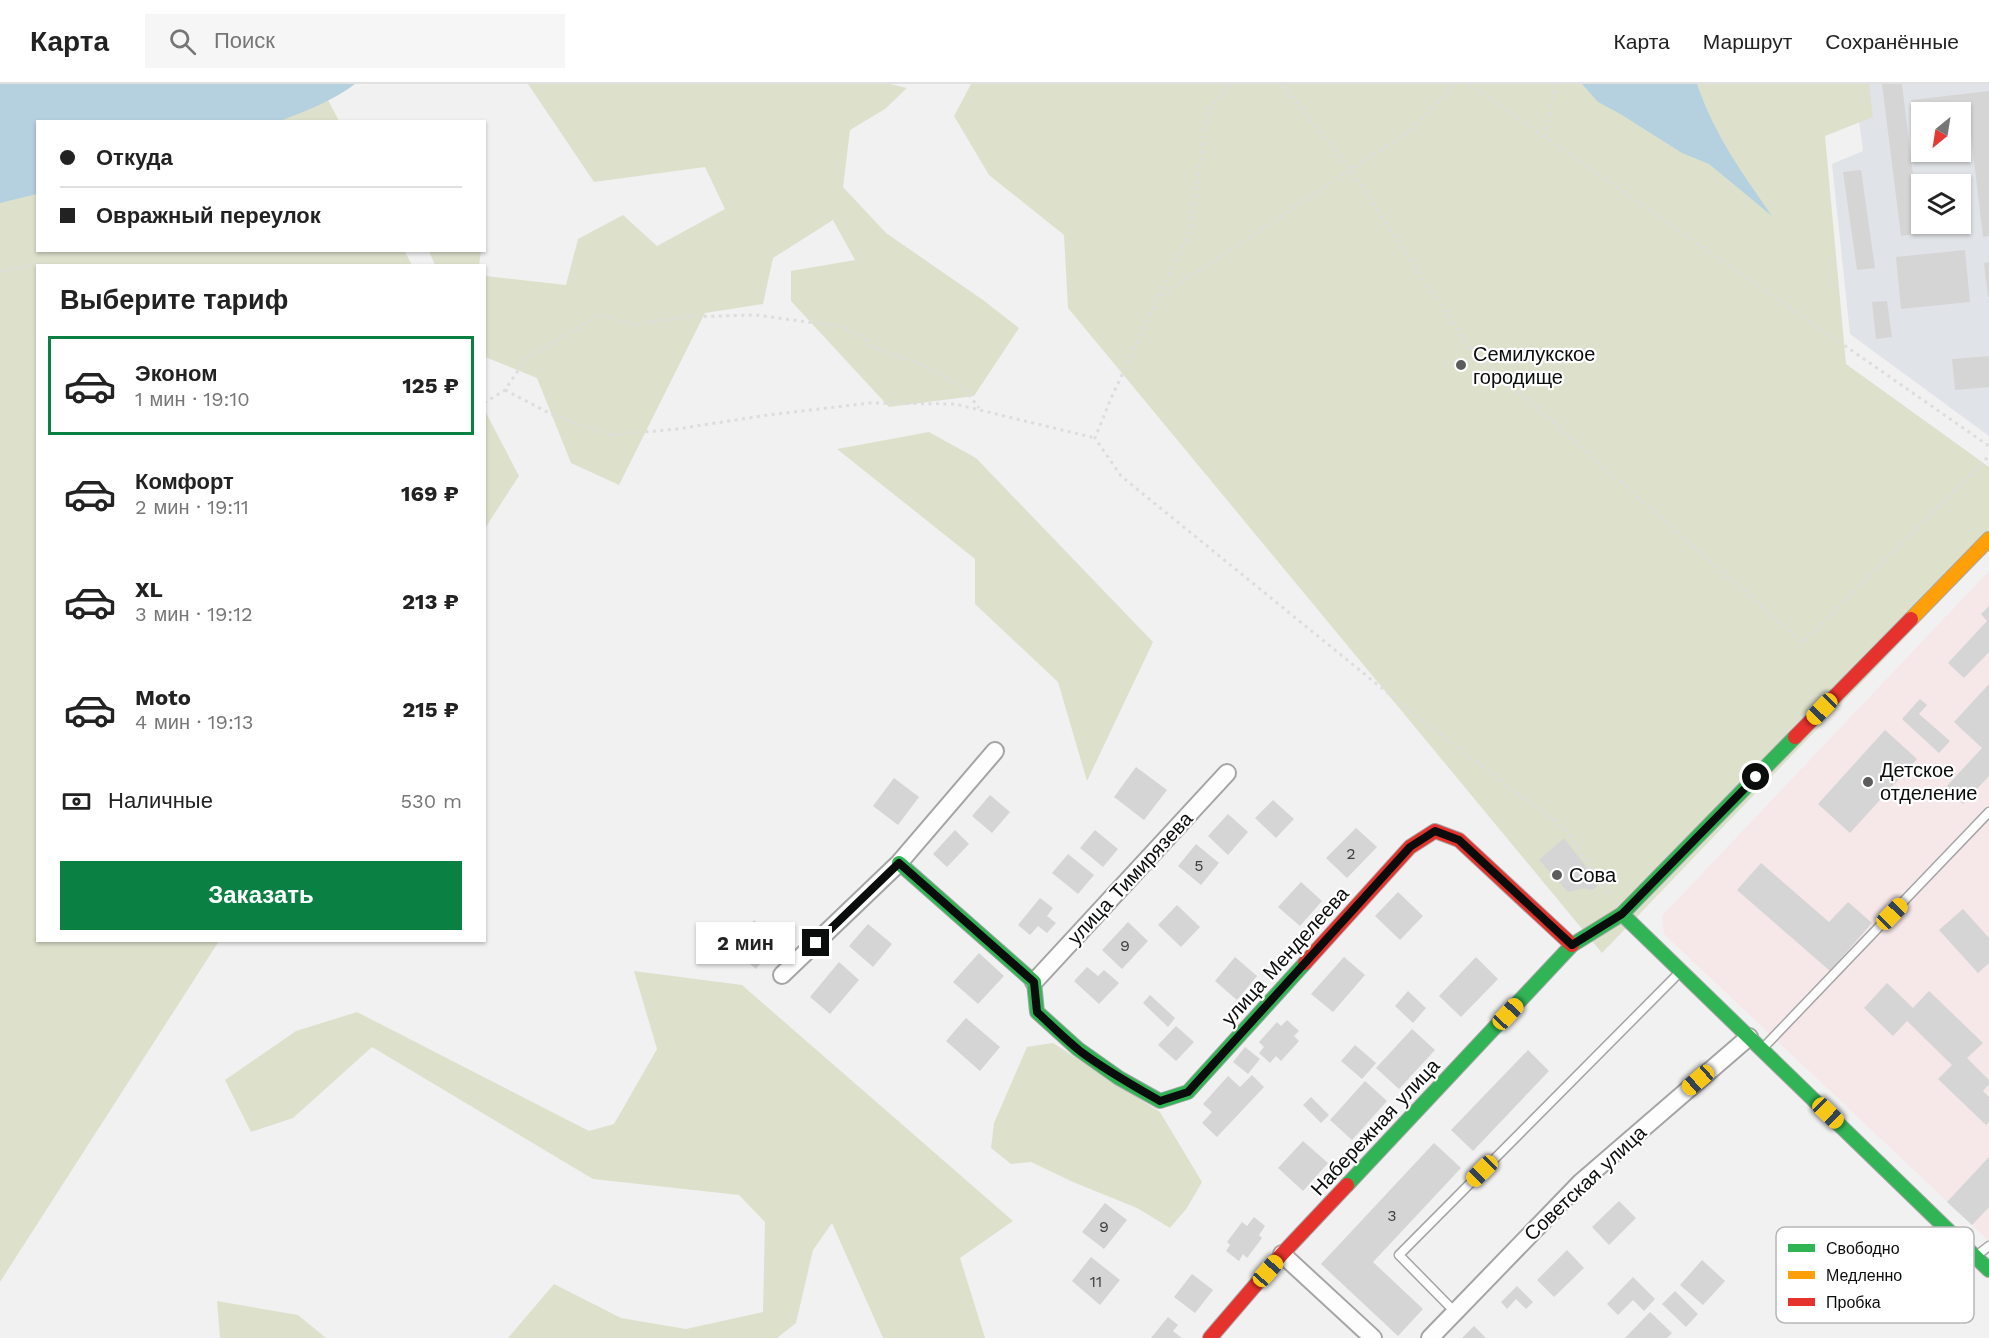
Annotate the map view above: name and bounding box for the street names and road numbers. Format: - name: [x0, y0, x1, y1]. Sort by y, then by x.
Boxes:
- street label: улица Тимирязева: [1062, 806, 1198, 949]
- street label: улица Менделеева: [1216, 881, 1354, 1030]
- street label: Набережная улица: [1305, 1053, 1445, 1200]
- street label: Советская улица: [1519, 1120, 1652, 1246]

